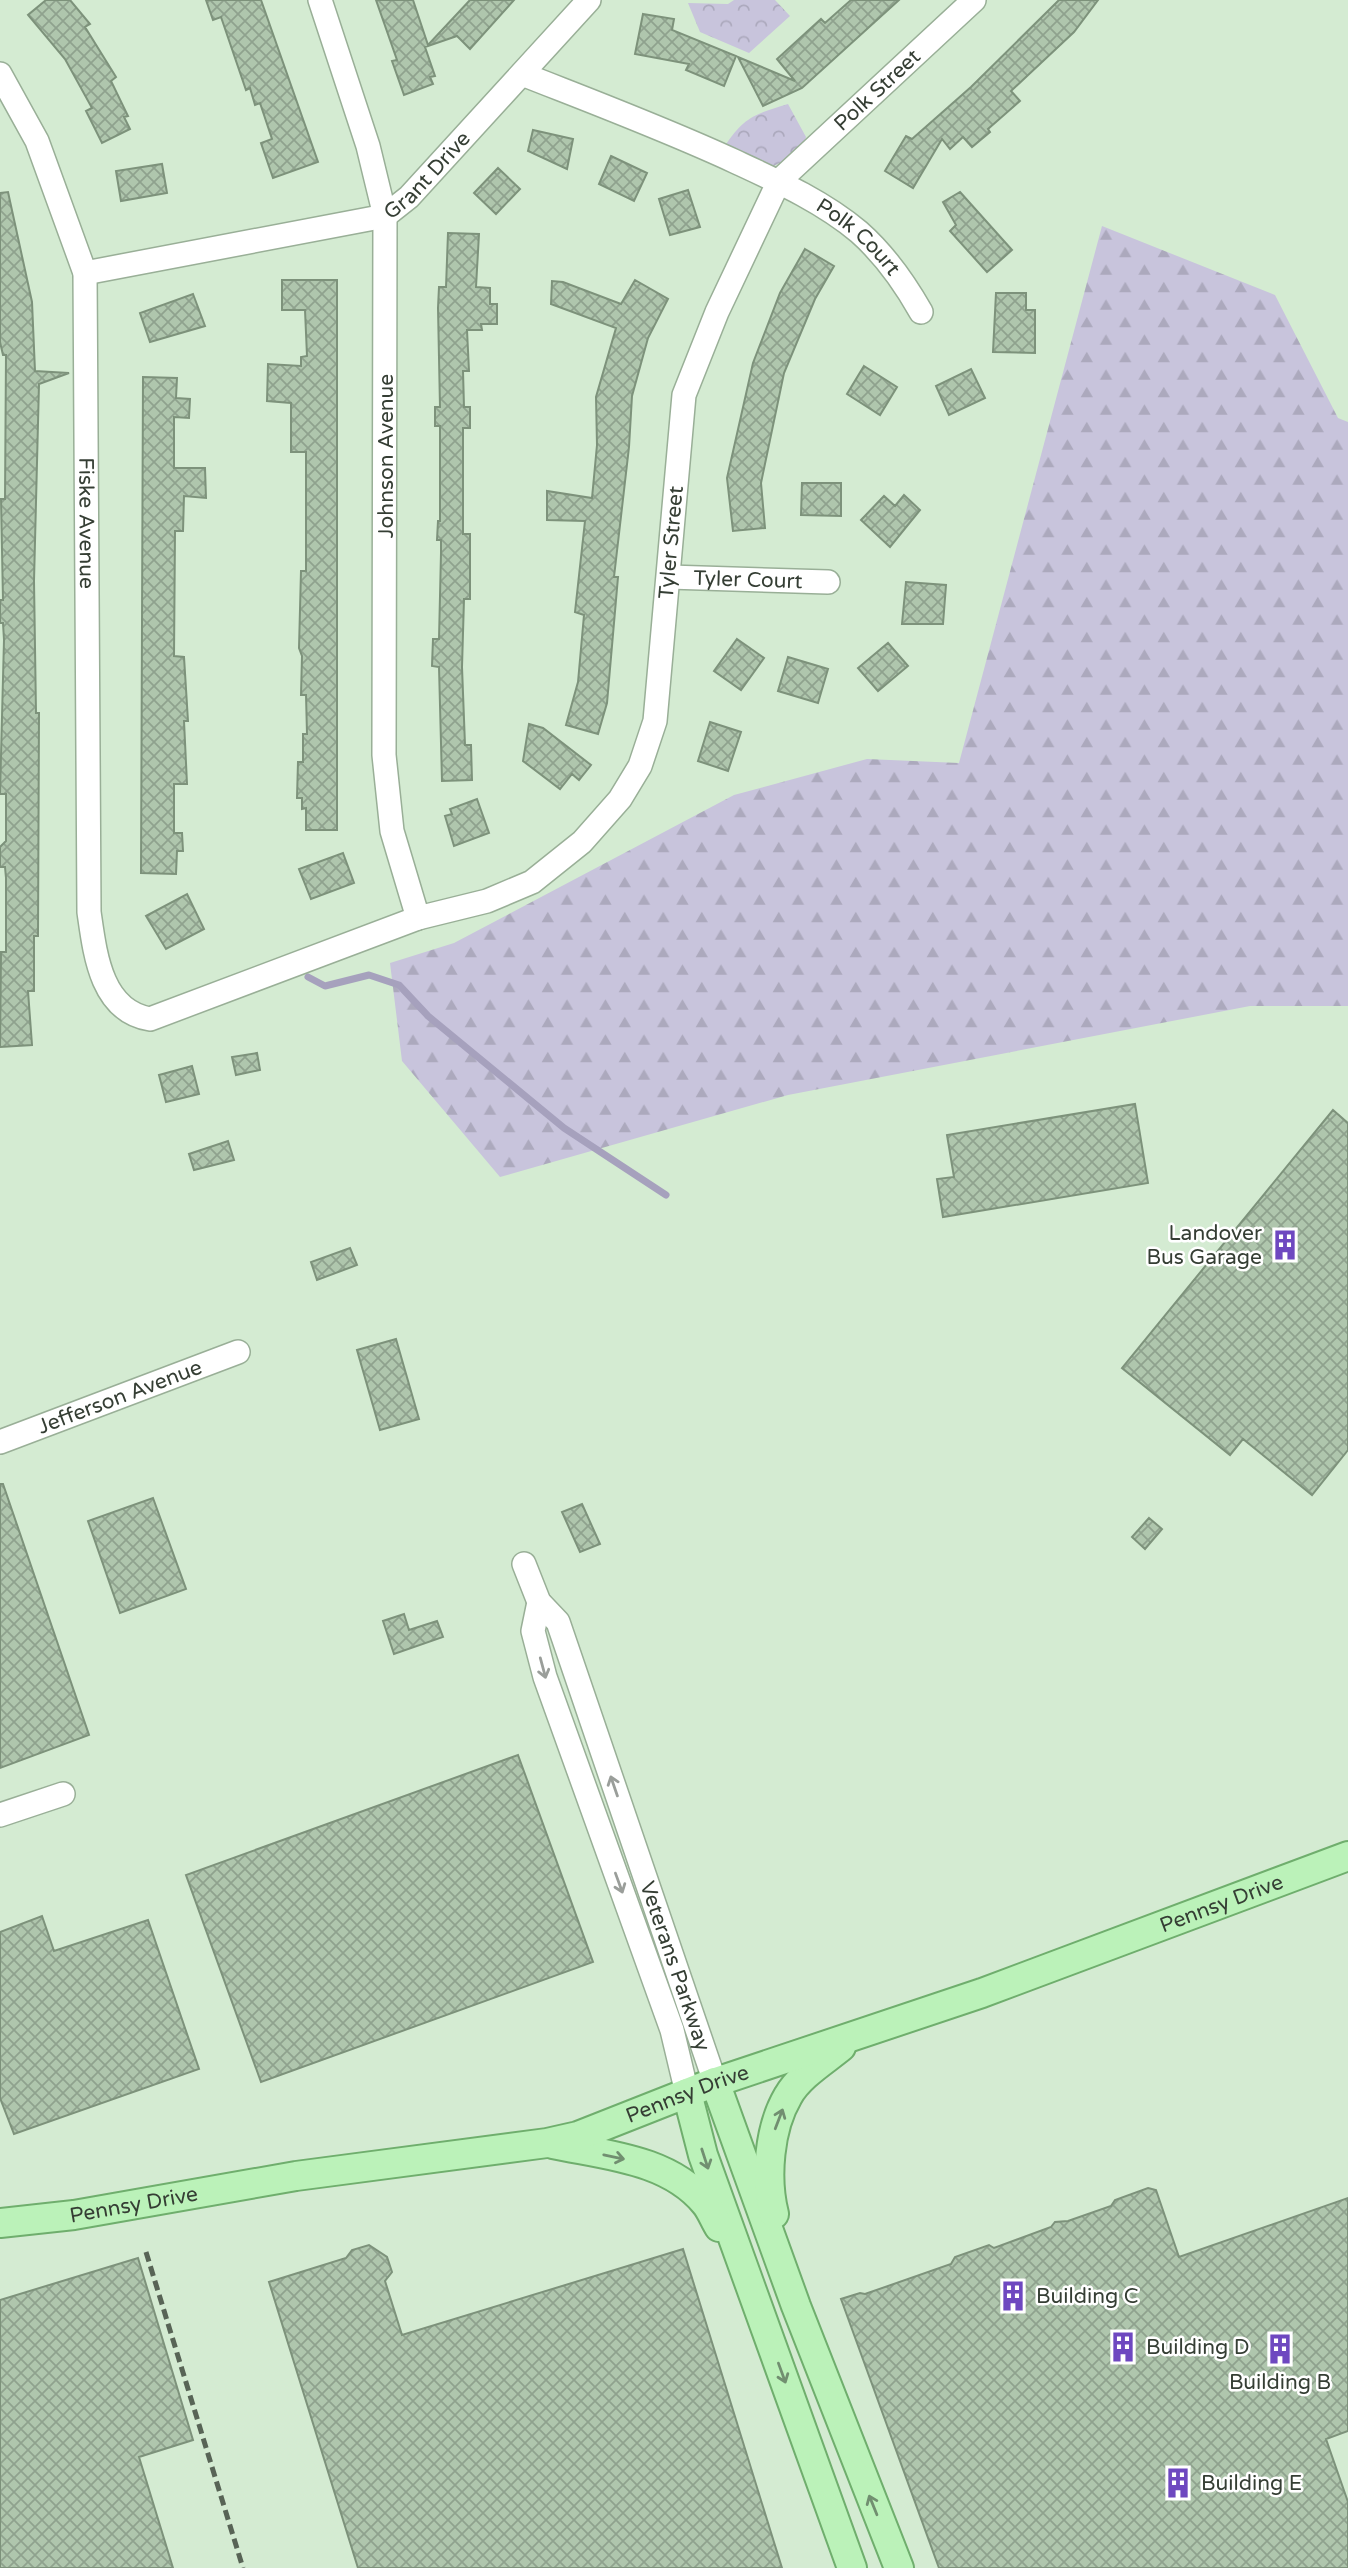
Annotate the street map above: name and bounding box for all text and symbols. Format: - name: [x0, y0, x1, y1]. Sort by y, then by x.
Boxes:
- street label: Polk Street: [829, 44, 925, 136]
- street label: Grant Drive: [379, 126, 476, 225]
- street label: Polk Court: [812, 193, 906, 280]
- street label: Johnson Avenue: [374, 374, 399, 538]
- street label: Fiske Avenue: [74, 457, 99, 589]
- street label: Tyler Street: [653, 485, 688, 600]
- street label: Tyler Court: [693, 565, 803, 594]
- place label: Landover Bus Garage: [1147, 1221, 1262, 1270]
- building icon: Landover Bus Garage: [1268, 1228, 1302, 1262]
- street label: Jefferson Avenue: [34, 1354, 205, 1439]
- one-way arrow: [537, 1657, 550, 1679]
- one-way arrow: [607, 1775, 619, 1797]
- street label: Pennsy Drive: [1156, 1869, 1287, 1938]
- one-way arrow: [613, 1872, 626, 1894]
- street label: Veterans Parkway: [635, 1878, 716, 2054]
- street label: Pennsy Drive: [622, 2059, 752, 2128]
- one-way arrow: [774, 2109, 787, 2131]
- one-way arrow: [699, 2148, 712, 2170]
- one-way arrow: [602, 2151, 625, 2165]
- street label: Pennsy Drive: [68, 2181, 200, 2228]
- building icon: Building C: [996, 2279, 1030, 2313]
- place label: Building C: [1036, 2284, 1138, 2309]
- building icon: Building D: [1106, 2330, 1140, 2364]
- building icon: Building B: [1263, 2332, 1297, 2366]
- place label: Building D: [1146, 2335, 1249, 2360]
- one-way arrow: [777, 2361, 789, 2383]
- place label: Building B: [1229, 2370, 1331, 2395]
- building icon: Building E: [1161, 2466, 1195, 2500]
- place label: Building E: [1201, 2471, 1302, 2496]
- one-way arrow: [866, 2494, 879, 2516]

